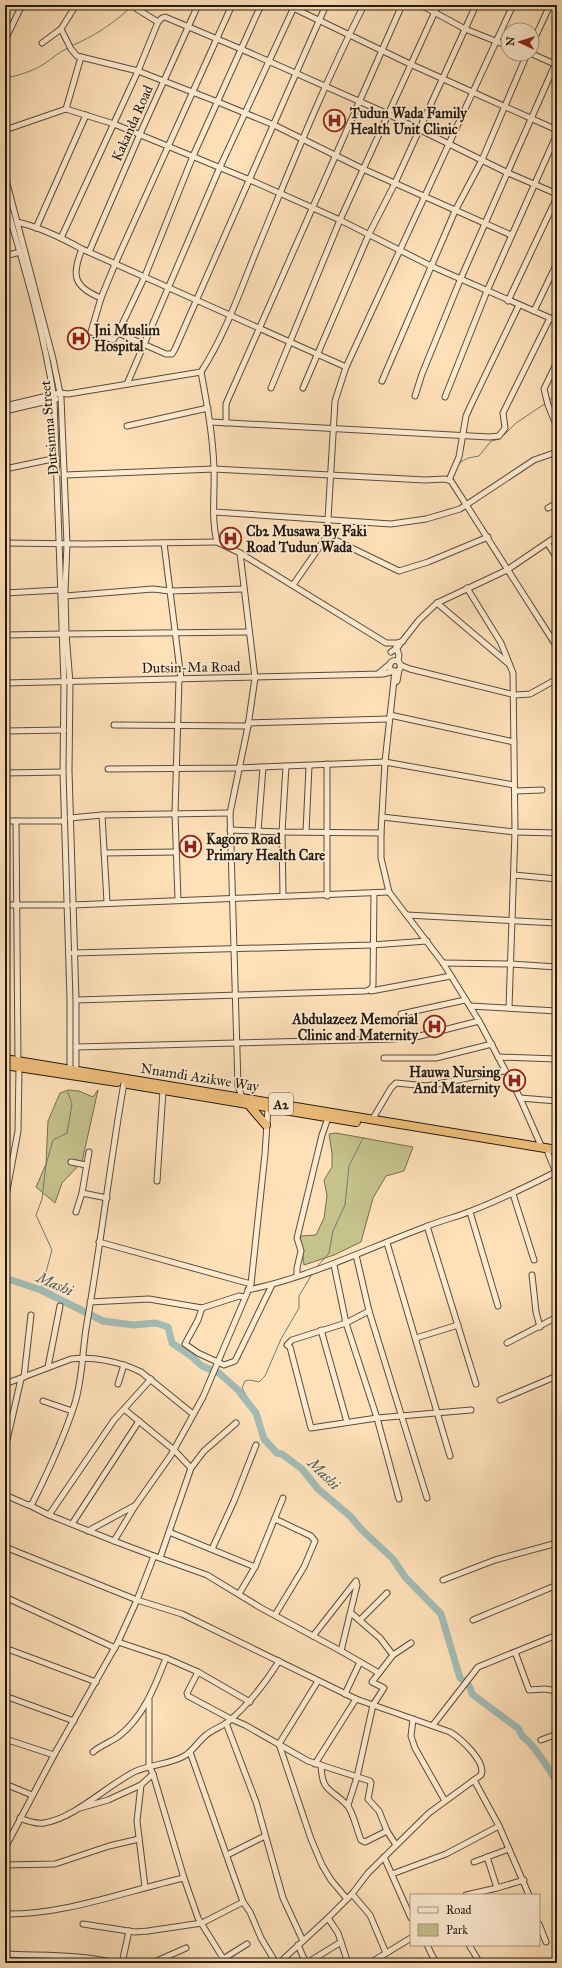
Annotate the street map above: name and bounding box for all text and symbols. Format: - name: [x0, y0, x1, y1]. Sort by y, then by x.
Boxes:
- north arrow: [500, 22, 540, 62]
- text: N: [504, 36, 517, 46]
- street label: Kakanda Road: [108, 82, 157, 164]
- place label: Tudun Wada Family Health Unit Clinic: [349, 105, 468, 138]
- hospital icon: Tudun Wada Family Health Unit Clinic: [322, 108, 348, 134]
- place label: Jni Muslim Hospital: [92, 322, 160, 356]
- hospital icon: Jni Muslim Hospital: [66, 325, 92, 351]
- street label: Dutsinma Street: [37, 380, 62, 476]
- place label: Cb2 Musawa By Faki Road Tudun Wada: [246, 523, 367, 556]
- hospital icon: Cb2 Musawa By Faki Road Tudun Wada: [218, 526, 244, 552]
- street label: Dutsin-Ma Road: [141, 658, 241, 677]
- place label: Kagoro Road Primary Health Care: [206, 831, 325, 865]
- hospital icon: Kagoro Road Primary Health Care: [178, 834, 204, 860]
- place label: Abdulazeez Memorial Clinic and Maternity: [291, 1011, 419, 1045]
- hospital icon: Abdulazeez Memorial Clinic and Maternity: [421, 1014, 447, 1040]
- street label: Nnamdi Azikwe Way: [139, 1060, 261, 1095]
- place label: Hauwa Nursing And Maternity: [409, 1064, 501, 1098]
- hospital icon: Hauwa Nursing And Maternity: [502, 1067, 528, 1093]
- road number: A2: [269, 1093, 293, 1115]
- water label: Mashi: [32, 1267, 76, 1300]
- water label: Mashi: [303, 1453, 344, 1494]
- legend: [410, 1894, 540, 1946]
- text: Road: [446, 1903, 472, 1917]
- text: Park: [446, 1923, 468, 1937]

